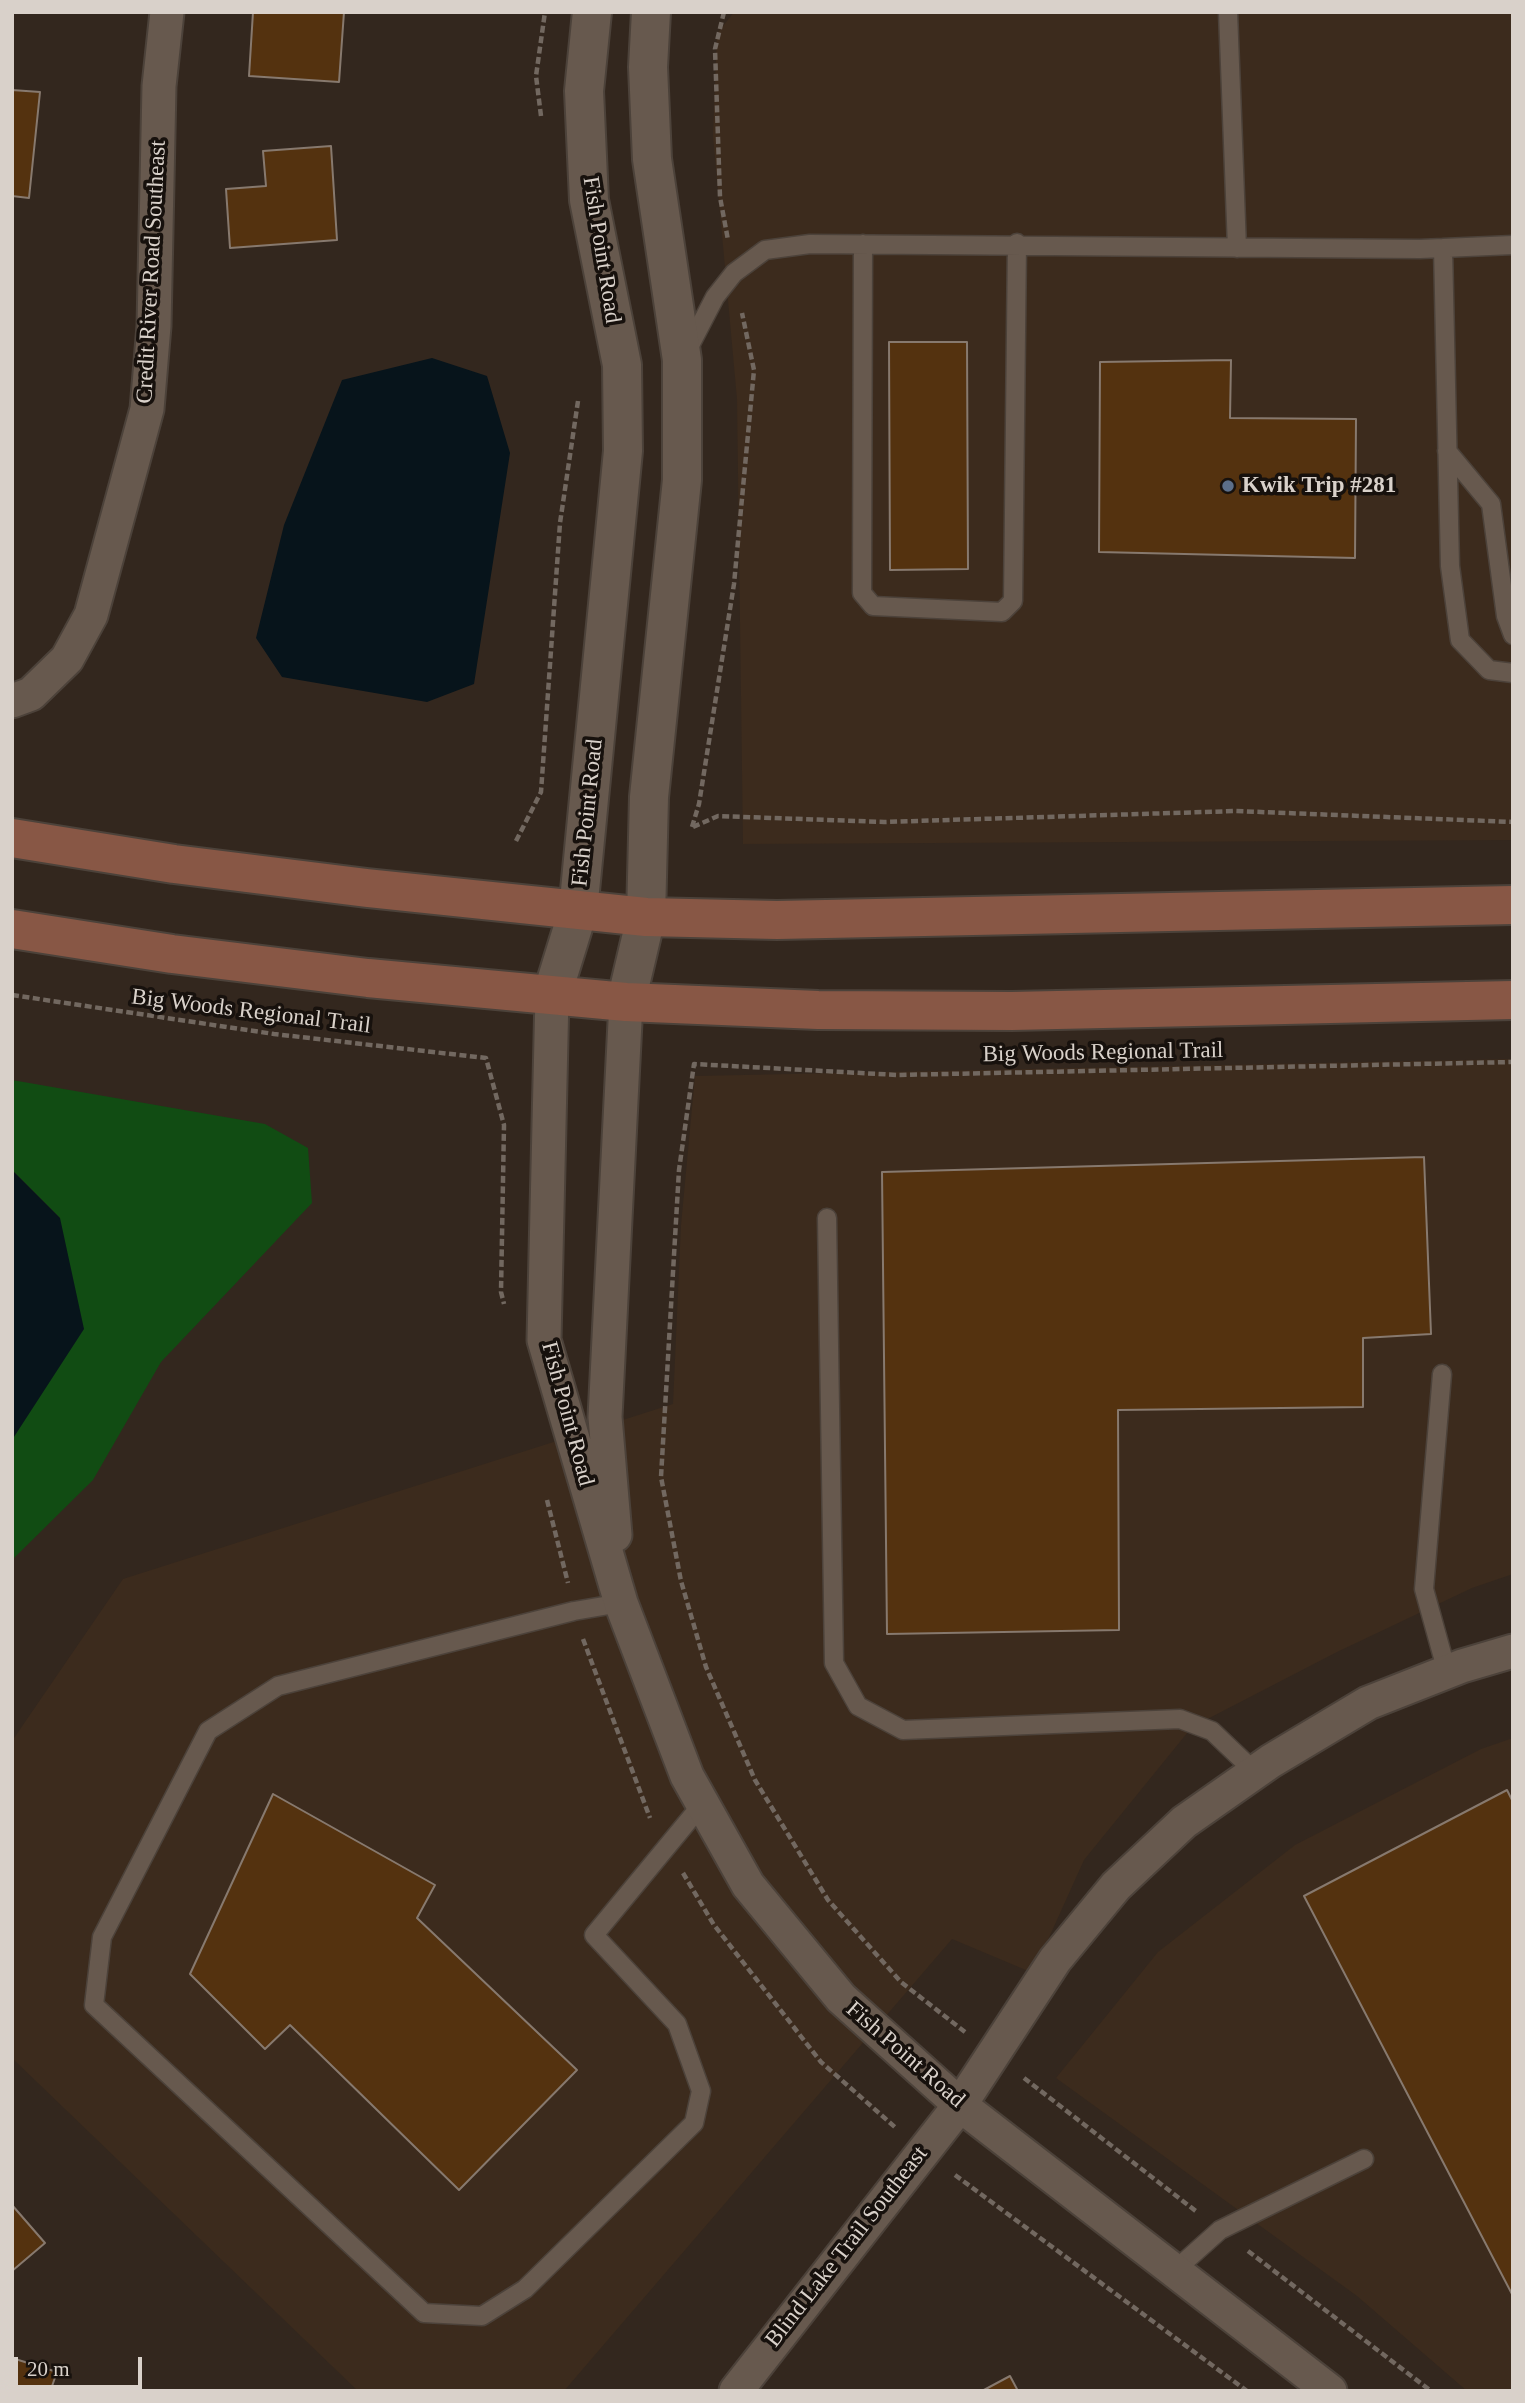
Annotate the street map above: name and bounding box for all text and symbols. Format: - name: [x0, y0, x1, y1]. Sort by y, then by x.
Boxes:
- street label: Credit River Road Southeast: [131, 140, 173, 404]
- street label: Fish Point Road: [576, 175, 626, 325]
- place label: Kwik Trip #281: [1242, 472, 1396, 500]
- marker: Kwik Trip #281: [1220, 478, 1236, 494]
- street label: Fish Point Road: [567, 738, 609, 888]
- street label: Big Woods Regional Trail: [130, 984, 372, 1040]
- street label: Big Woods Regional Trail: [982, 1037, 1224, 1069]
- street label: Fish Point Road: [534, 1339, 600, 1489]
- street label: Fish Point Road: [840, 1996, 970, 2114]
- street label: Blind Lake Trail Southeast: [760, 2141, 934, 2353]
- scale bar: [18, 2344, 145, 2388]
- text: 20 m: [27, 2357, 70, 2381]

